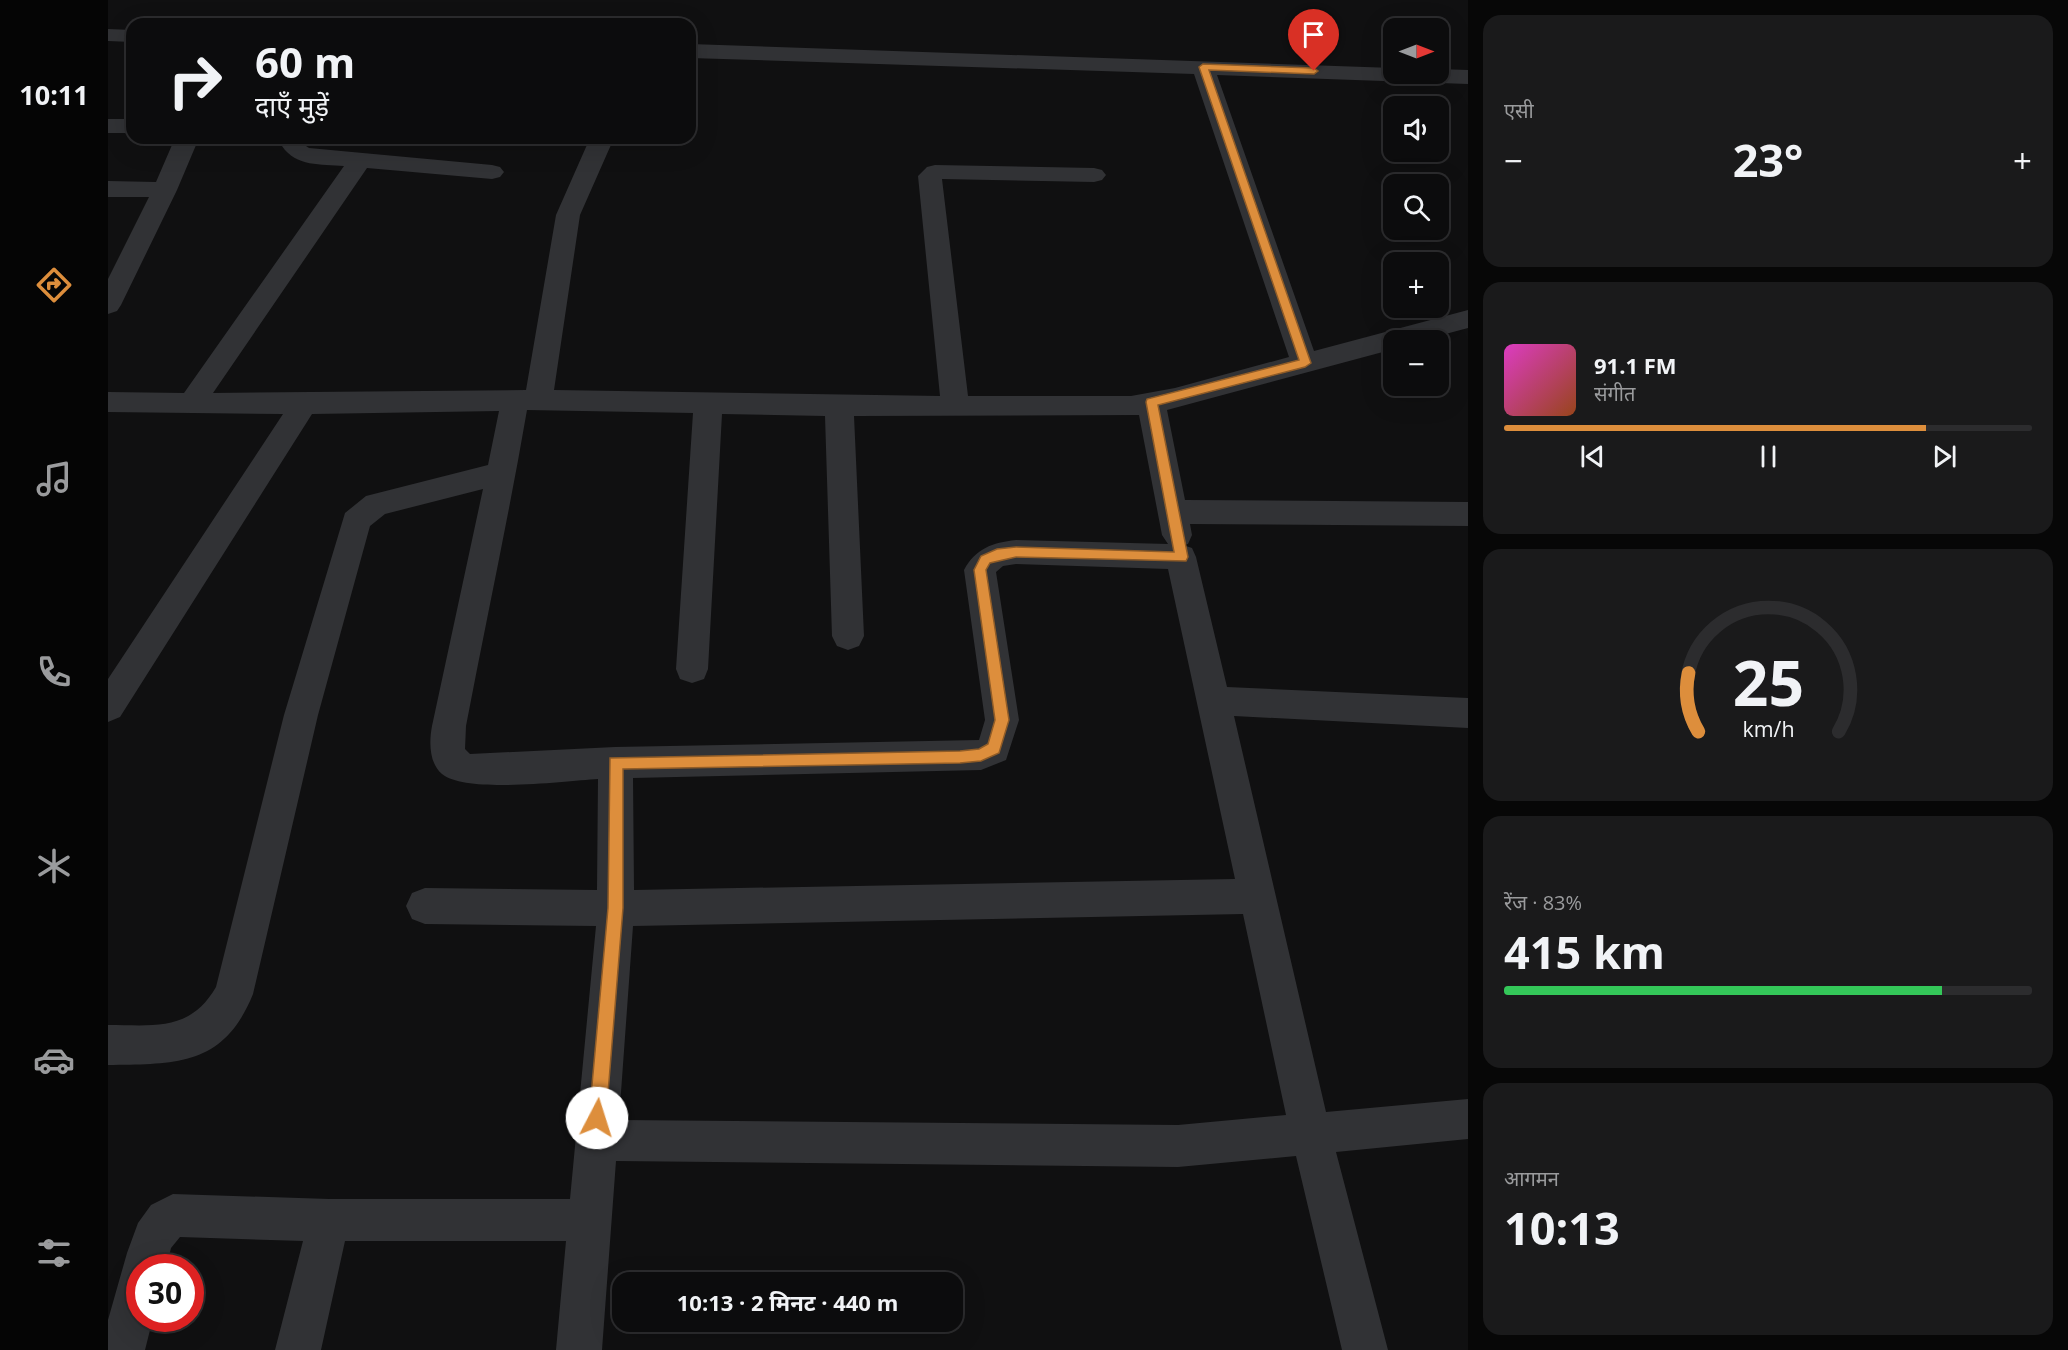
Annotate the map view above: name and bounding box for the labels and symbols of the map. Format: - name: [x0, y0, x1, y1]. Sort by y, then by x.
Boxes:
- pin: [1288, 9, 1339, 71]
- north arrow: [1383, 18, 1449, 84]
- position arrow: [565, 1086, 629, 1150]
- speed limit sign: 30: [126, 1254, 204, 1332]

